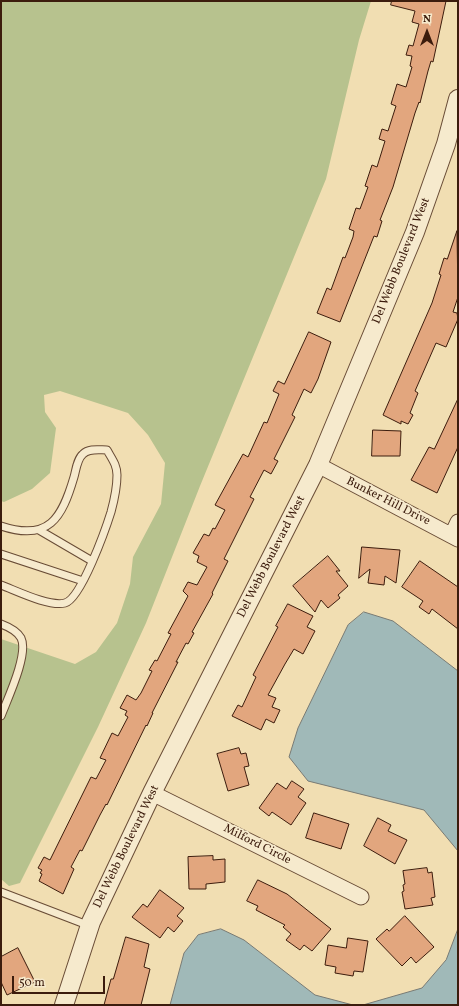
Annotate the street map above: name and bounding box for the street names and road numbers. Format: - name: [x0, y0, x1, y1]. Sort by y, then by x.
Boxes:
- street label: Del Webb Boulevard West: [370, 196, 434, 326]
- street label: Bunker Hill Drive: [344, 475, 432, 529]
- street label: Del Webb Boulevard West: [235, 494, 309, 620]
- street label: Del Webb Boulevard West: [91, 783, 163, 911]
- street label: Milford Circle: [221, 822, 293, 868]

